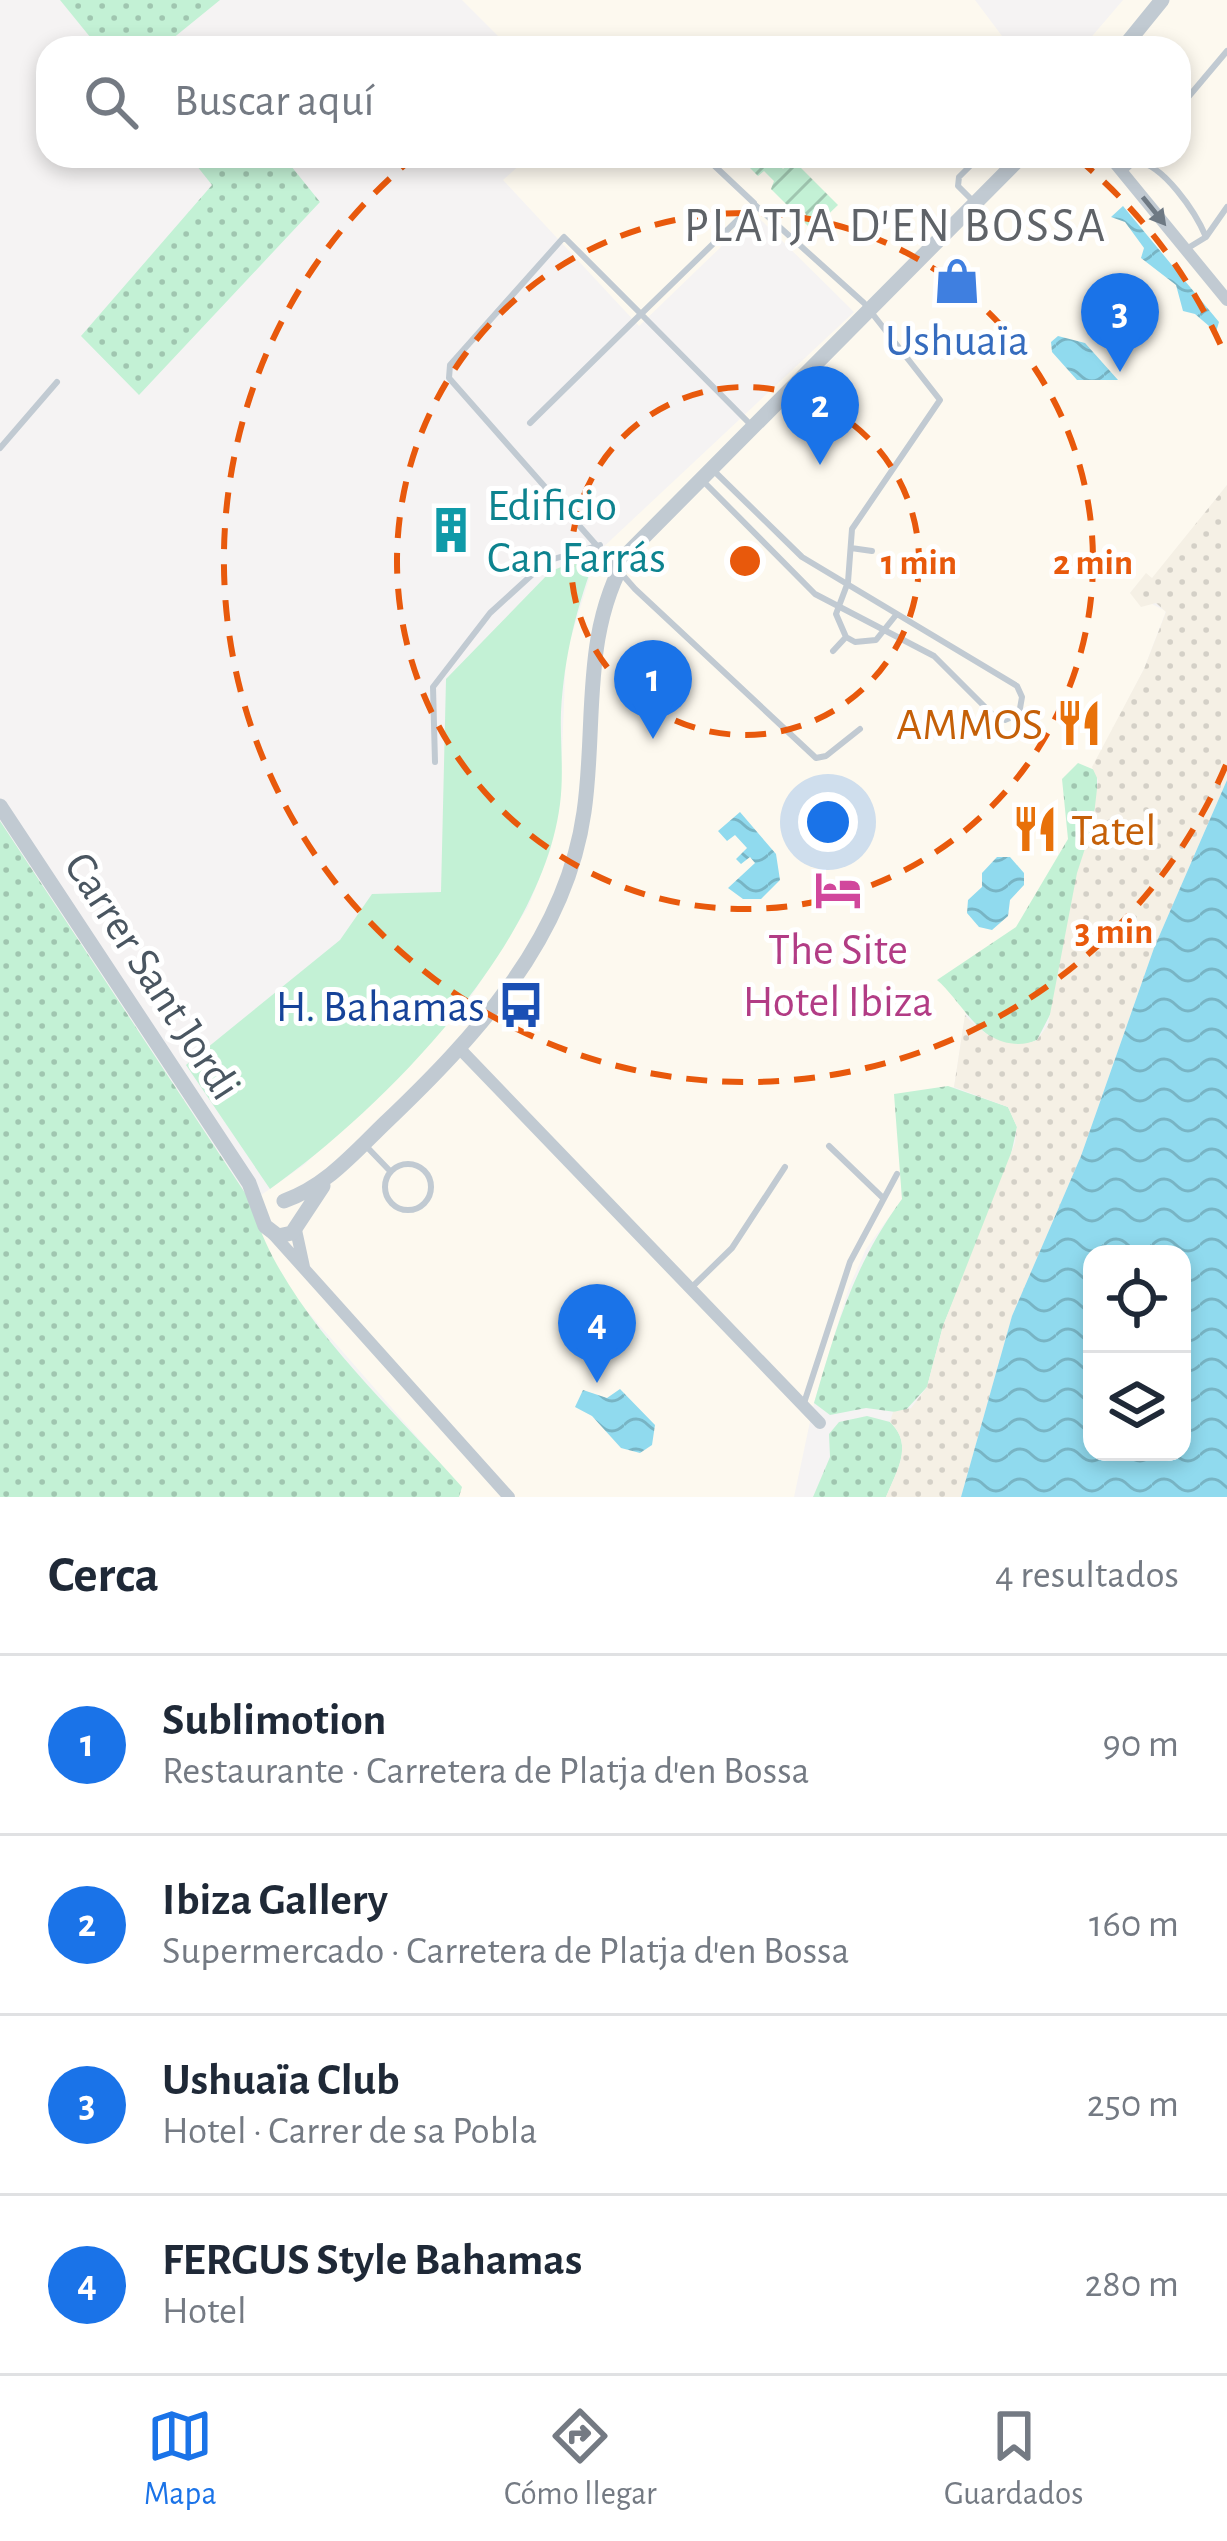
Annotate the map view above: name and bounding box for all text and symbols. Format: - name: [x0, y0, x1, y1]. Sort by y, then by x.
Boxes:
- search box: [36, 36, 1191, 168]
- icon: search: [78, 69, 144, 135]
- text: Buscar aquí: [174, 79, 374, 124]
- one-way arrow: [1140, 195, 1166, 226]
- district label: PLATJA D'EN BOSSA: [684, 203, 1108, 251]
- shop icon: Ushuaïa: [932, 256, 982, 306]
- pin: 3: [1081, 273, 1159, 372]
- place label: Ushuaïa: [885, 319, 1029, 364]
- pin: 2: [781, 366, 859, 465]
- place label: Edificio Can Farrás: [487, 484, 666, 581]
- building icon: Edificio Can Farrás: [426, 505, 476, 555]
- centre of rings: [724, 540, 766, 582]
- text: 1 min: [881, 545, 957, 581]
- text: 2 min: [1053, 545, 1133, 581]
- pin: 1: [614, 640, 692, 739]
- restaurant icon: AMMOS: [1054, 698, 1104, 748]
- place label: AMMOS: [896, 703, 1043, 748]
- your location: [798, 792, 858, 852]
- restaurant icon: Tatel: [1010, 804, 1060, 854]
- place label: Tatel: [1071, 809, 1156, 854]
- street label: Carrer Sant Jordi: [56, 845, 248, 1108]
- hotel icon: The Site Hotel Ibiza: [813, 865, 863, 915]
- text: 3 min: [1075, 914, 1153, 950]
- place label: The Site Hotel Ibiza: [743, 928, 933, 1025]
- bus stop icon: H. Bahamas: [496, 980, 546, 1030]
- place label: H. Bahamas: [276, 985, 485, 1030]
- map controls: [1083, 1245, 1191, 1461]
- button: locate: [1083, 1245, 1191, 1353]
- pin: 4: [558, 1284, 636, 1383]
- button: layers: [1083, 1353, 1191, 1461]
- text: Cerca: [48, 1550, 159, 1601]
- text: 4 resultados: [995, 1556, 1179, 1595]
- text: Sublimotion: [162, 1698, 386, 1743]
- text: 1: [80, 1725, 94, 1764]
- text: 90 m: [1102, 1725, 1179, 1764]
- text: Restaurante · Carretera de Platja d'en Bossa: [162, 1752, 810, 1791]
- text: Ibiza Gallery: [162, 1878, 388, 1923]
- text: 2: [78, 1905, 96, 1944]
- text: 160 m: [1089, 1905, 1179, 1944]
- text: Supermercado · Carretera de Platja d'en Bossa: [162, 1932, 850, 1971]
- text: Ushuaïa Club: [162, 2058, 400, 2103]
- text: 3: [79, 2085, 95, 2124]
- text: 250 m: [1087, 2085, 1179, 2124]
- text: Hotel · Carrer de sa Pobla: [162, 2112, 537, 2151]
- text: FERGUS Style Bahamas: [162, 2238, 582, 2283]
- text: 4: [77, 2265, 97, 2304]
- text: 280 m: [1085, 2265, 1179, 2304]
- text: Hotel: [162, 2292, 247, 2331]
- tab: Mapa: [144, 2403, 217, 2515]
- tab: Cómo llegar: [504, 2403, 657, 2515]
- tab: Guardados: [944, 2403, 1083, 2515]

